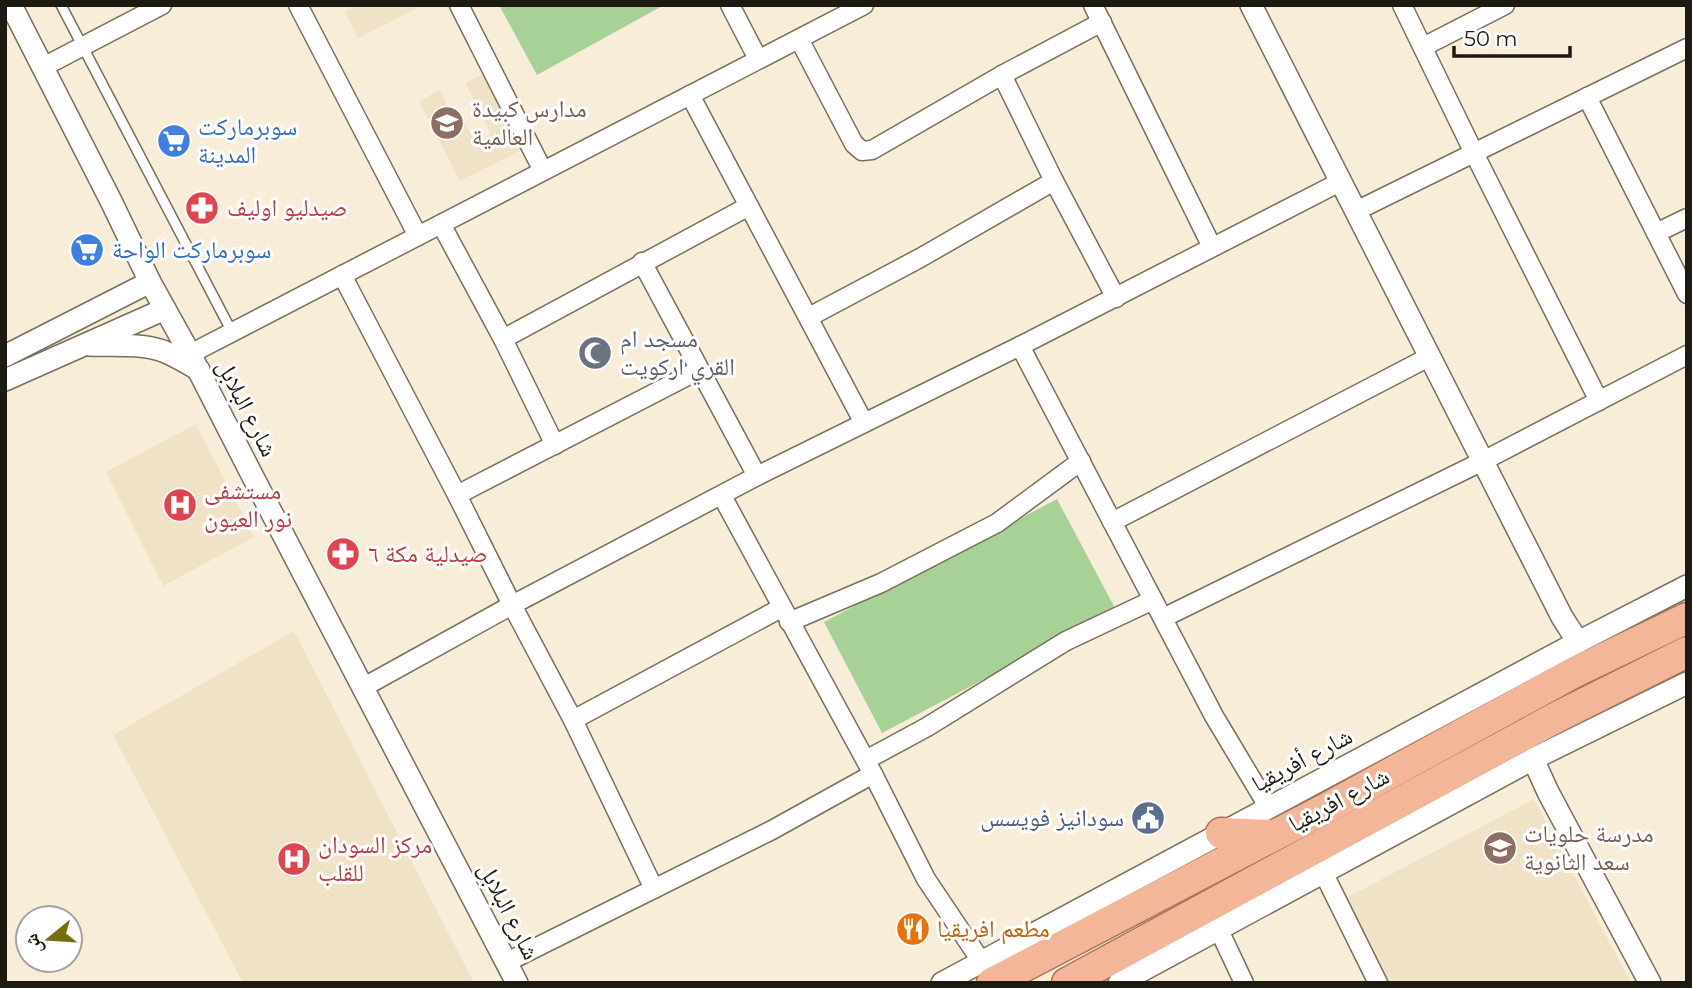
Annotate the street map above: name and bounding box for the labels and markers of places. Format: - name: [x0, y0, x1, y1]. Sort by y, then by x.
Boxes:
- place label: مدارس كبيدة العالمية: [472, 94, 587, 151]
- school or university icon: مدارس كبيدة العالمية: [428, 104, 466, 142]
- place label: سوبرماركت المدينة: [198, 112, 297, 169]
- supermarket icon: سوبرماركت المدينة: [155, 122, 193, 160]
- pharmacy icon: صيدليو اوليف: [183, 189, 221, 227]
- place label: صيدليو اوليف: [227, 193, 347, 222]
- supermarket icon: سوبرماركت الواحة: [68, 231, 106, 269]
- place label: سوبرماركت الواحة: [112, 235, 271, 264]
- place label: مسجد ام القري اركويت: [620, 324, 735, 386]
- mosque icon: مسجد ام القري اركويت: [576, 334, 614, 372]
- place label: مستشفى نور العيون: [204, 476, 292, 533]
- hospital icon: مستشفى نور العيون: [161, 486, 199, 524]
- pharmacy icon: صيدلية مكة ٦: [324, 535, 362, 573]
- place label: صيدلية مكة ٦: [368, 539, 488, 568]
- public building icon: سودانيز فويسس: [1129, 799, 1167, 837]
- place label: سودانيز فويسس: [980, 803, 1124, 832]
- place label: مدرسة حلويات سعد الثانوية: [1524, 819, 1654, 876]
- school or university icon: مدرسة حلويات سعد الثانوية: [1481, 829, 1519, 867]
- place label: مركز السودان للقلب: [318, 830, 432, 887]
- hospital icon: مركز السودان للقلب: [275, 840, 313, 878]
- restaurant icon: مطعم افريقيا: [894, 910, 932, 948]
- place label: مطعم افريقيا: [937, 914, 1050, 945]

